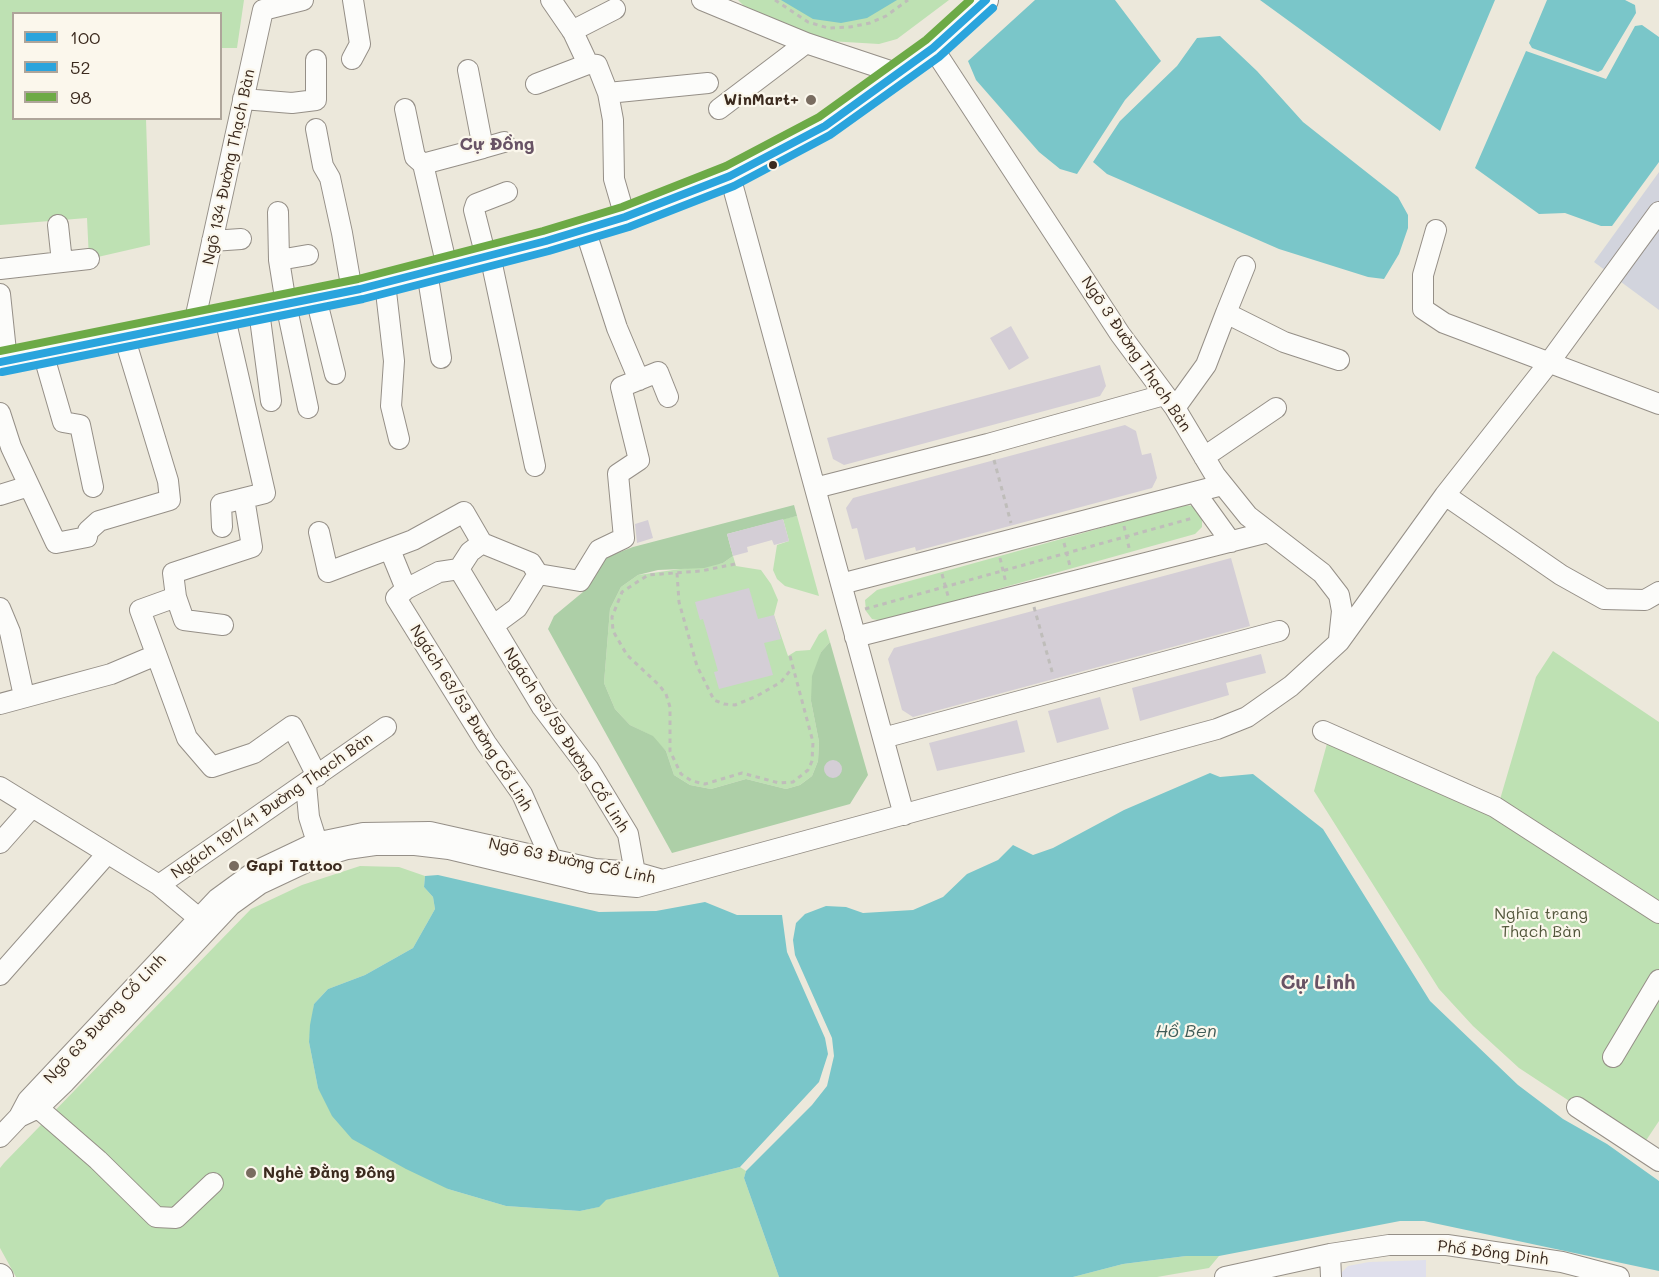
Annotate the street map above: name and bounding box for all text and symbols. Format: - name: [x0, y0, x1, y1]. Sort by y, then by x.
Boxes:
- legend: [12, 12, 222, 120]
- text: 100: [70, 25, 100, 49]
- text: 52: [70, 55, 91, 79]
- street label: Ngõ 134 Đường Thạch Bàn: [199, 67, 259, 267]
- text: 98: [70, 85, 92, 109]
- place label: WinMart+: [724, 90, 799, 110]
- marker: WinMart+: [804, 93, 818, 107]
- district label: Cự Đồng: [459, 133, 535, 155]
- unlabelled marker: [767, 159, 779, 171]
- street label: Ngõ 3 Đường Thạch Bàn: [1077, 273, 1195, 435]
- street label: Ngách 63/53 Đường Cổ Linh: [406, 621, 536, 815]
- street label: Ngách 63/59 Đường Cổ Linh: [499, 644, 633, 836]
- street label: Ngách 191/41 Đường Thạch Bàn: [168, 729, 376, 883]
- street label: Ngõ 63 Đường Cổ Linh: [487, 834, 657, 888]
- place label: Gapi Tattoo: [246, 856, 342, 876]
- marker: Gapi Tattoo: [227, 859, 241, 873]
- park label: Nghĩa trang Thạch Bàn: [1494, 904, 1588, 942]
- street label: Ngõ 63 Đường Cổ Linh: [40, 950, 170, 1088]
- district label: Cự Linh: [1281, 971, 1355, 995]
- water label: Hồ Ben: [1155, 1020, 1217, 1042]
- place label: Nghè Đằng Đông: [263, 1163, 395, 1183]
- marker: Nghè Đằng Đông: [244, 1166, 258, 1180]
- street label: Phố Đồng Dinh: [1437, 1237, 1549, 1269]

